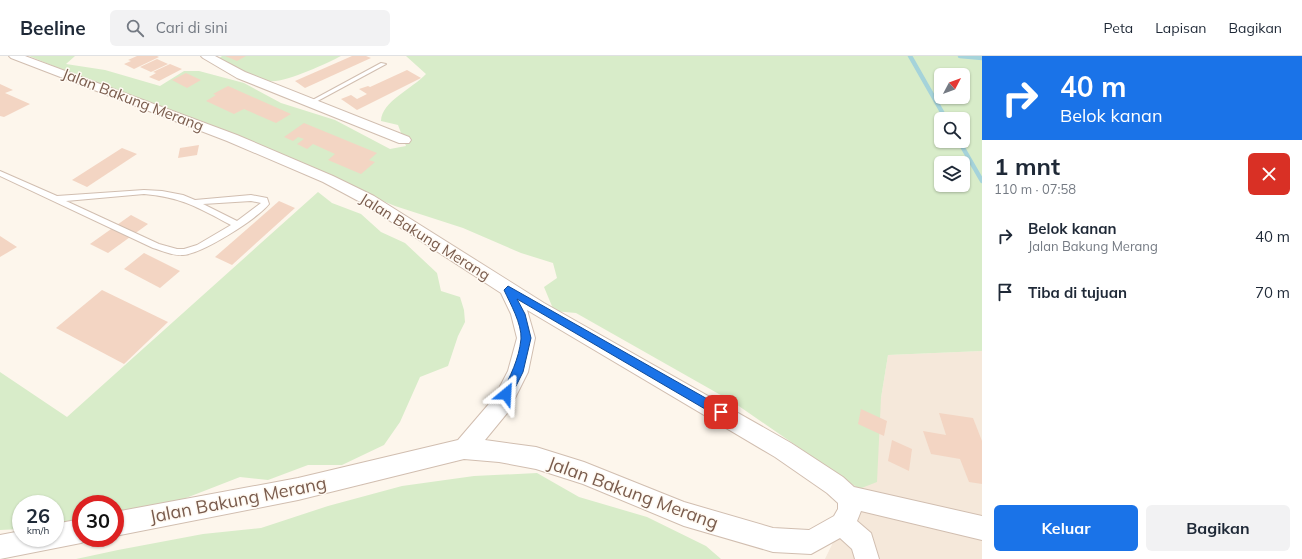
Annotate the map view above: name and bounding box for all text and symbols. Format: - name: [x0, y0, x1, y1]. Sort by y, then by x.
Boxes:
- search box: [110, 10, 390, 46]
- text: Beeline: [20, 16, 86, 40]
- icon: search: [124, 17, 146, 39]
- text: Cari di sini: [156, 18, 228, 37]
- text: Peta: [1104, 19, 1133, 37]
- text: Lapisan: [1155, 19, 1207, 37]
- text: Bagikan: [1229, 19, 1282, 37]
- street label: Jalan Bakung Merang: [60, 64, 207, 135]
- north arrow: [934, 68, 970, 104]
- map controls: [934, 68, 970, 192]
- text: 40 m: [1060, 69, 1126, 104]
- icon: right: [994, 72, 1046, 124]
- text: Belok kanan: [1060, 104, 1162, 127]
- button: search: [934, 112, 970, 148]
- text: 1 mnt: [994, 151, 1060, 181]
- button: close: [1248, 153, 1290, 195]
- button: layers: [934, 156, 970, 192]
- text: 110 m · 07:58: [994, 181, 1076, 197]
- street label: Jalan Bakung Merang: [357, 189, 494, 284]
- text: Belok kanan: [1028, 219, 1117, 238]
- icon: right: [994, 225, 1016, 247]
- text: 40 m: [1255, 227, 1290, 246]
- text: Jalan Bakung Merang: [1028, 238, 1158, 254]
- icon: arrive: [994, 281, 1016, 303]
- text: Tiba di tujuan: [1028, 283, 1127, 302]
- text: 70 m: [1255, 283, 1290, 302]
- position arrow: [485, 373, 527, 415]
- pin: [704, 395, 738, 429]
- icon: arrive: [710, 401, 732, 423]
- street label: Jalan Bakung Merang: [545, 451, 722, 534]
- street label: Jalan Bakung Merang: [147, 471, 328, 528]
- speed limit sign: 30: [72, 495, 124, 547]
- text: 26: [26, 503, 50, 528]
- button: Keluar: [994, 505, 1138, 551]
- button: Bagikan: [1146, 505, 1290, 551]
- text: km/h: [27, 524, 49, 537]

